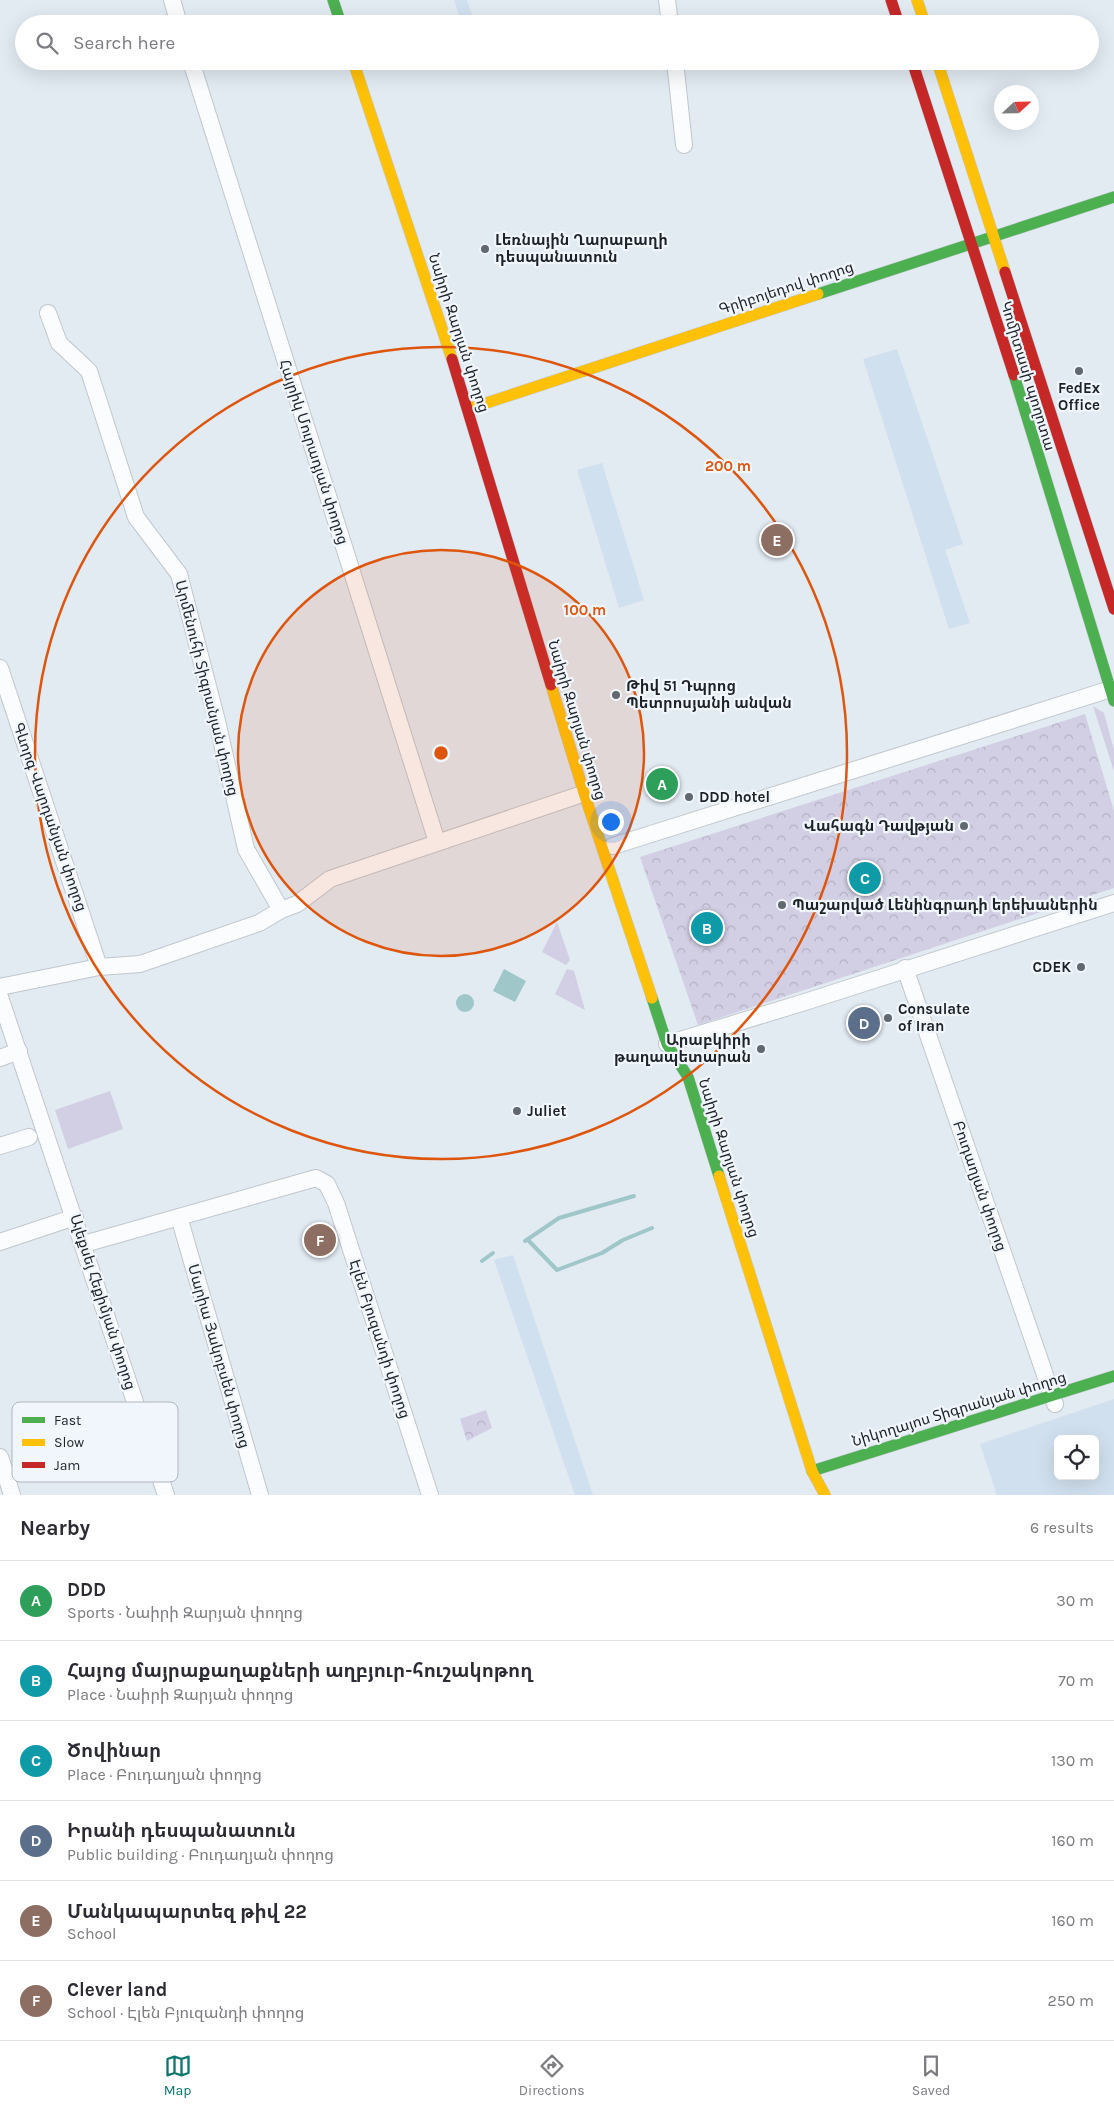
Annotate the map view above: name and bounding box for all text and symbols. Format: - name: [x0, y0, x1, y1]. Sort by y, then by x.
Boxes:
- search box: [15, 15, 1099, 70]
- icon: search: [33, 29, 61, 57]
- text: Search here: [73, 32, 175, 54]
- north arrow: [994, 85, 1039, 130]
- place label: Լեռնային Ղարաբաղի դեսպանատուն: [495, 231, 668, 266]
- marker: Լեռնային Ղարաբաղի դեսպանատուն: [479, 243, 491, 255]
- street label: Նաիրի Զարյան փողոց: [425, 251, 493, 415]
- street label: Գրիբոյեդով փողոց: [716, 258, 856, 318]
- street label: Կոմիտասի պողոտա: [997, 299, 1059, 453]
- street label: Հայրիկ Մուրադյան փողոց: [276, 357, 352, 547]
- marker: FedEx Office: [1073, 365, 1085, 377]
- place label: FedEx Office: [1058, 379, 1101, 414]
- text: 200 m: [705, 457, 751, 475]
- pin: E: [761, 521, 793, 559]
- street label: Արմենուհի Տիգրանյան փողոց: [171, 578, 243, 798]
- text: 100 m: [564, 601, 606, 619]
- street label: Նաիրի Զարյան փողոց: [544, 638, 610, 802]
- place label: Թիվ 51 Դպրոց Պետրոսյանի անվան: [626, 677, 792, 712]
- marker: Թիվ 51 Դպրոց Պետրոսյանի անվան: [610, 689, 622, 701]
- street label: Գևորգ Վարդանյան փողոց: [9, 720, 91, 914]
- centre of rings: [432, 744, 450, 762]
- pin: A: [646, 765, 678, 803]
- place label: DDD hotel: [699, 788, 770, 806]
- marker: DDD hotel: [683, 791, 695, 803]
- your location: [598, 809, 624, 835]
- place label: Վահագն Դավթյան: [804, 817, 954, 835]
- marker: Վահագն Դավթյան: [958, 820, 970, 832]
- pin: C: [849, 859, 881, 897]
- place label: Պաշարված Լենինգրադի երեխաներին: [792, 896, 1098, 914]
- marker: Պաշարված Լենինգրադի երեխաներին: [776, 899, 788, 911]
- pin: B: [691, 909, 723, 947]
- place label: CDEK: [1033, 958, 1071, 976]
- marker: CDEK: [1075, 961, 1087, 973]
- place label: Consulate of Iran: [898, 1000, 970, 1035]
- pin: D: [848, 1004, 880, 1042]
- marker: Consulate of Iran: [882, 1012, 894, 1024]
- place label: Արաբկիրի թաղապետարան: [614, 1031, 751, 1066]
- marker: Արաբկիրի թաղապետարան: [755, 1043, 767, 1055]
- street label: Նաիրի Զարյան փողոց: [695, 1076, 763, 1240]
- place label: Juliet: [527, 1102, 566, 1120]
- marker: Juliet: [511, 1105, 523, 1117]
- street label: Բուդաղյան փողոց: [949, 1119, 1011, 1253]
- street label: Ալեքսեյ Հեքիմյան փողոց: [66, 1212, 140, 1392]
- pin: F: [304, 1221, 336, 1259]
- street label: Էլեն Բյուզանդի փողոց: [346, 1257, 414, 1421]
- street label: Մարիա Յակոբսեն փողոց: [184, 1262, 254, 1450]
- street label: Նիկողայոս Տիգրանյան փողոց: [850, 1368, 1068, 1450]
- legend: [12, 1402, 178, 1482]
- text: Fast: [54, 1412, 81, 1429]
- text: Slow: [54, 1434, 84, 1451]
- map controls: [1054, 1435, 1099, 1480]
- button: locate: [1054, 1435, 1099, 1480]
- text: Jam: [54, 1457, 80, 1474]
- text: Nearby: [20, 1516, 90, 1540]
- text: 6 results: [1030, 1518, 1094, 1537]
- text: DDD: [67, 1579, 106, 1601]
- text: A: [31, 1591, 41, 1610]
- text: 30 m: [1056, 1591, 1094, 1610]
- text: Sports · Նաիրի Զարյան փողոց: [67, 1603, 303, 1622]
- text: Հայոց մայրաքաղաքների աղբյուր-հուշակոթող: [67, 1660, 533, 1682]
- text: B: [31, 1671, 41, 1690]
- text: 70 m: [1058, 1671, 1094, 1690]
- text: Place · Նաիրի Զարյան փողոց: [67, 1685, 293, 1704]
- text: Ծովինար: [67, 1740, 161, 1762]
- text: C: [31, 1751, 41, 1770]
- text: 130 m: [1051, 1751, 1094, 1770]
- text: Place · Բուդաղյան փողոց: [67, 1765, 262, 1784]
- text: Իրանի դեսպանատուն: [67, 1820, 296, 1842]
- text: D: [31, 1831, 41, 1850]
- text: 160 m: [1051, 1831, 1094, 1850]
- text: Public building · Բուդաղյան փողոց: [67, 1845, 334, 1864]
- text: Մանկապարտեզ թիվ 22: [67, 1901, 307, 1923]
- text: E: [31, 1911, 41, 1930]
- text: 160 m: [1051, 1911, 1094, 1930]
- text: School: [67, 1924, 117, 1943]
- text: Clever land: [67, 1979, 168, 2001]
- text: F: [32, 1991, 40, 2010]
- text: 250 m: [1047, 1991, 1094, 2010]
- text: School · Էլեն Բյուզանդի փողոց: [67, 2003, 304, 2022]
- tab: Map: [164, 2052, 192, 2099]
- tab: Directions: [519, 2052, 585, 2099]
- tab: Saved: [912, 2052, 950, 2099]

